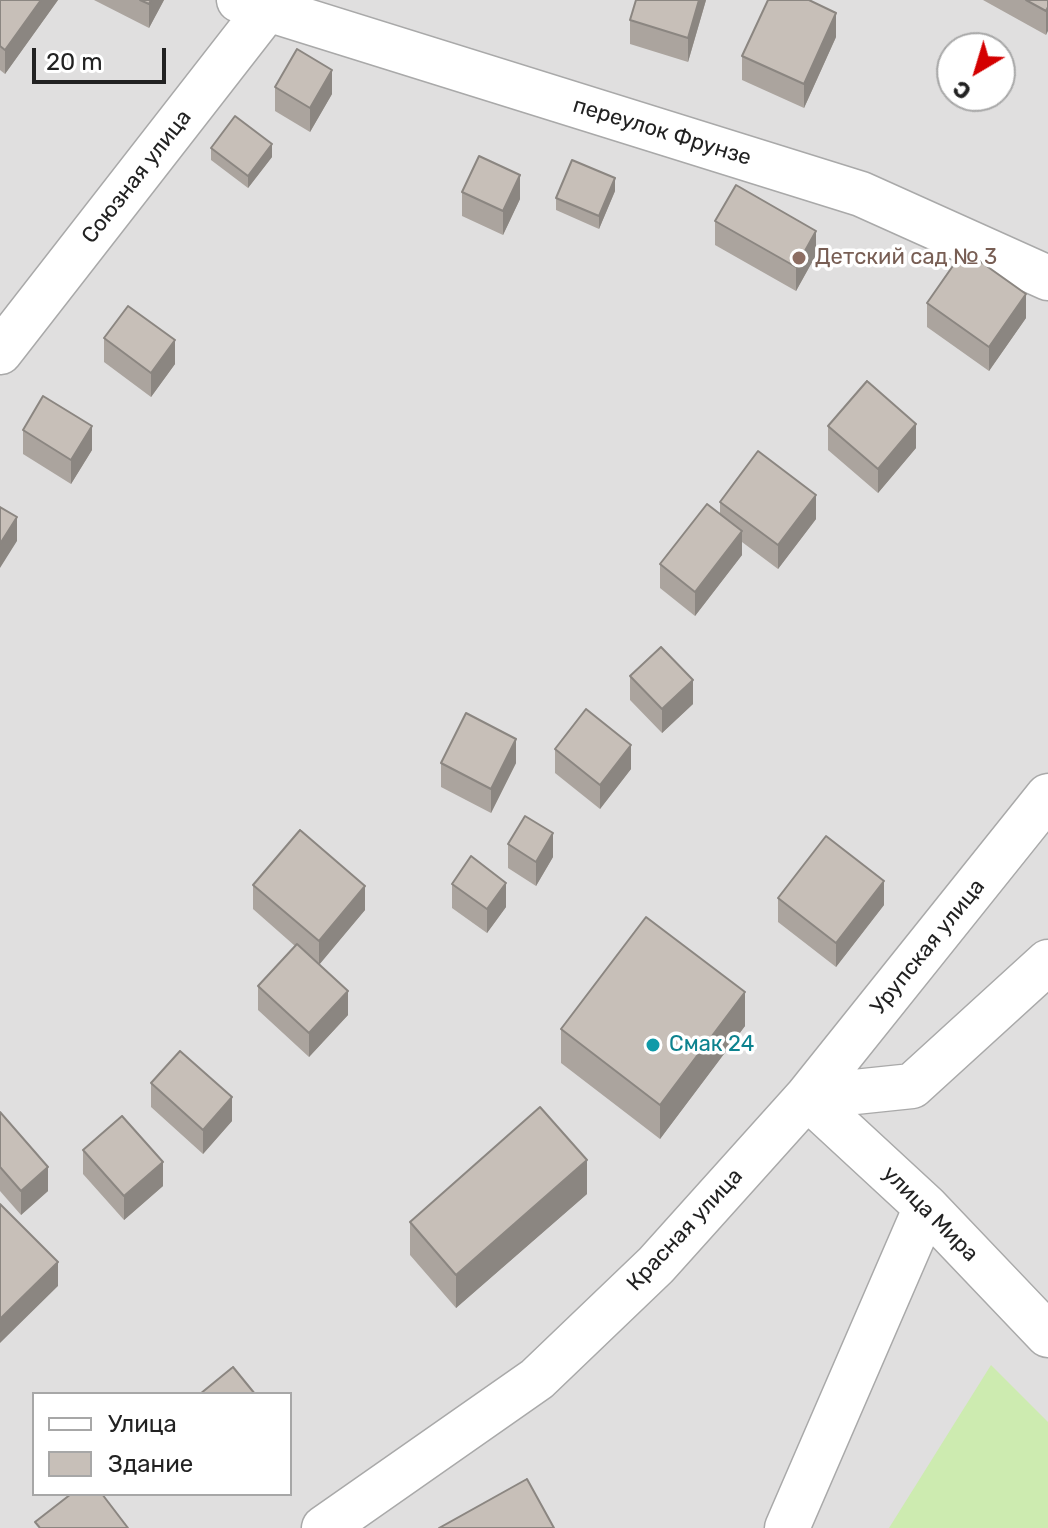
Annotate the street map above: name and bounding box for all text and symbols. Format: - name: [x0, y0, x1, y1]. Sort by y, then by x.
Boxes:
- scale bar: [36, 32, 170, 82]
- north arrow: [936, 32, 1016, 112]
- text: 20 m: [46, 48, 103, 76]
- text: С: [948, 74, 977, 105]
- street label: переулок Фрунзе: [570, 92, 754, 172]
- street label: Союзная улица: [77, 105, 197, 249]
- place label: Детский сад № 3: [815, 245, 997, 271]
- marker: Детский сад № 3: [790, 249, 808, 267]
- street label: Урупская улица: [865, 874, 991, 1020]
- place label: Смак 24: [669, 1032, 754, 1058]
- marker: Смак 24: [644, 1036, 662, 1054]
- street label: улица Мира: [877, 1161, 983, 1267]
- street label: Красная улица: [622, 1163, 748, 1297]
- legend: [32, 1392, 292, 1496]
- text: Улица: [108, 1410, 177, 1438]
- text: Здание: [108, 1450, 193, 1478]

